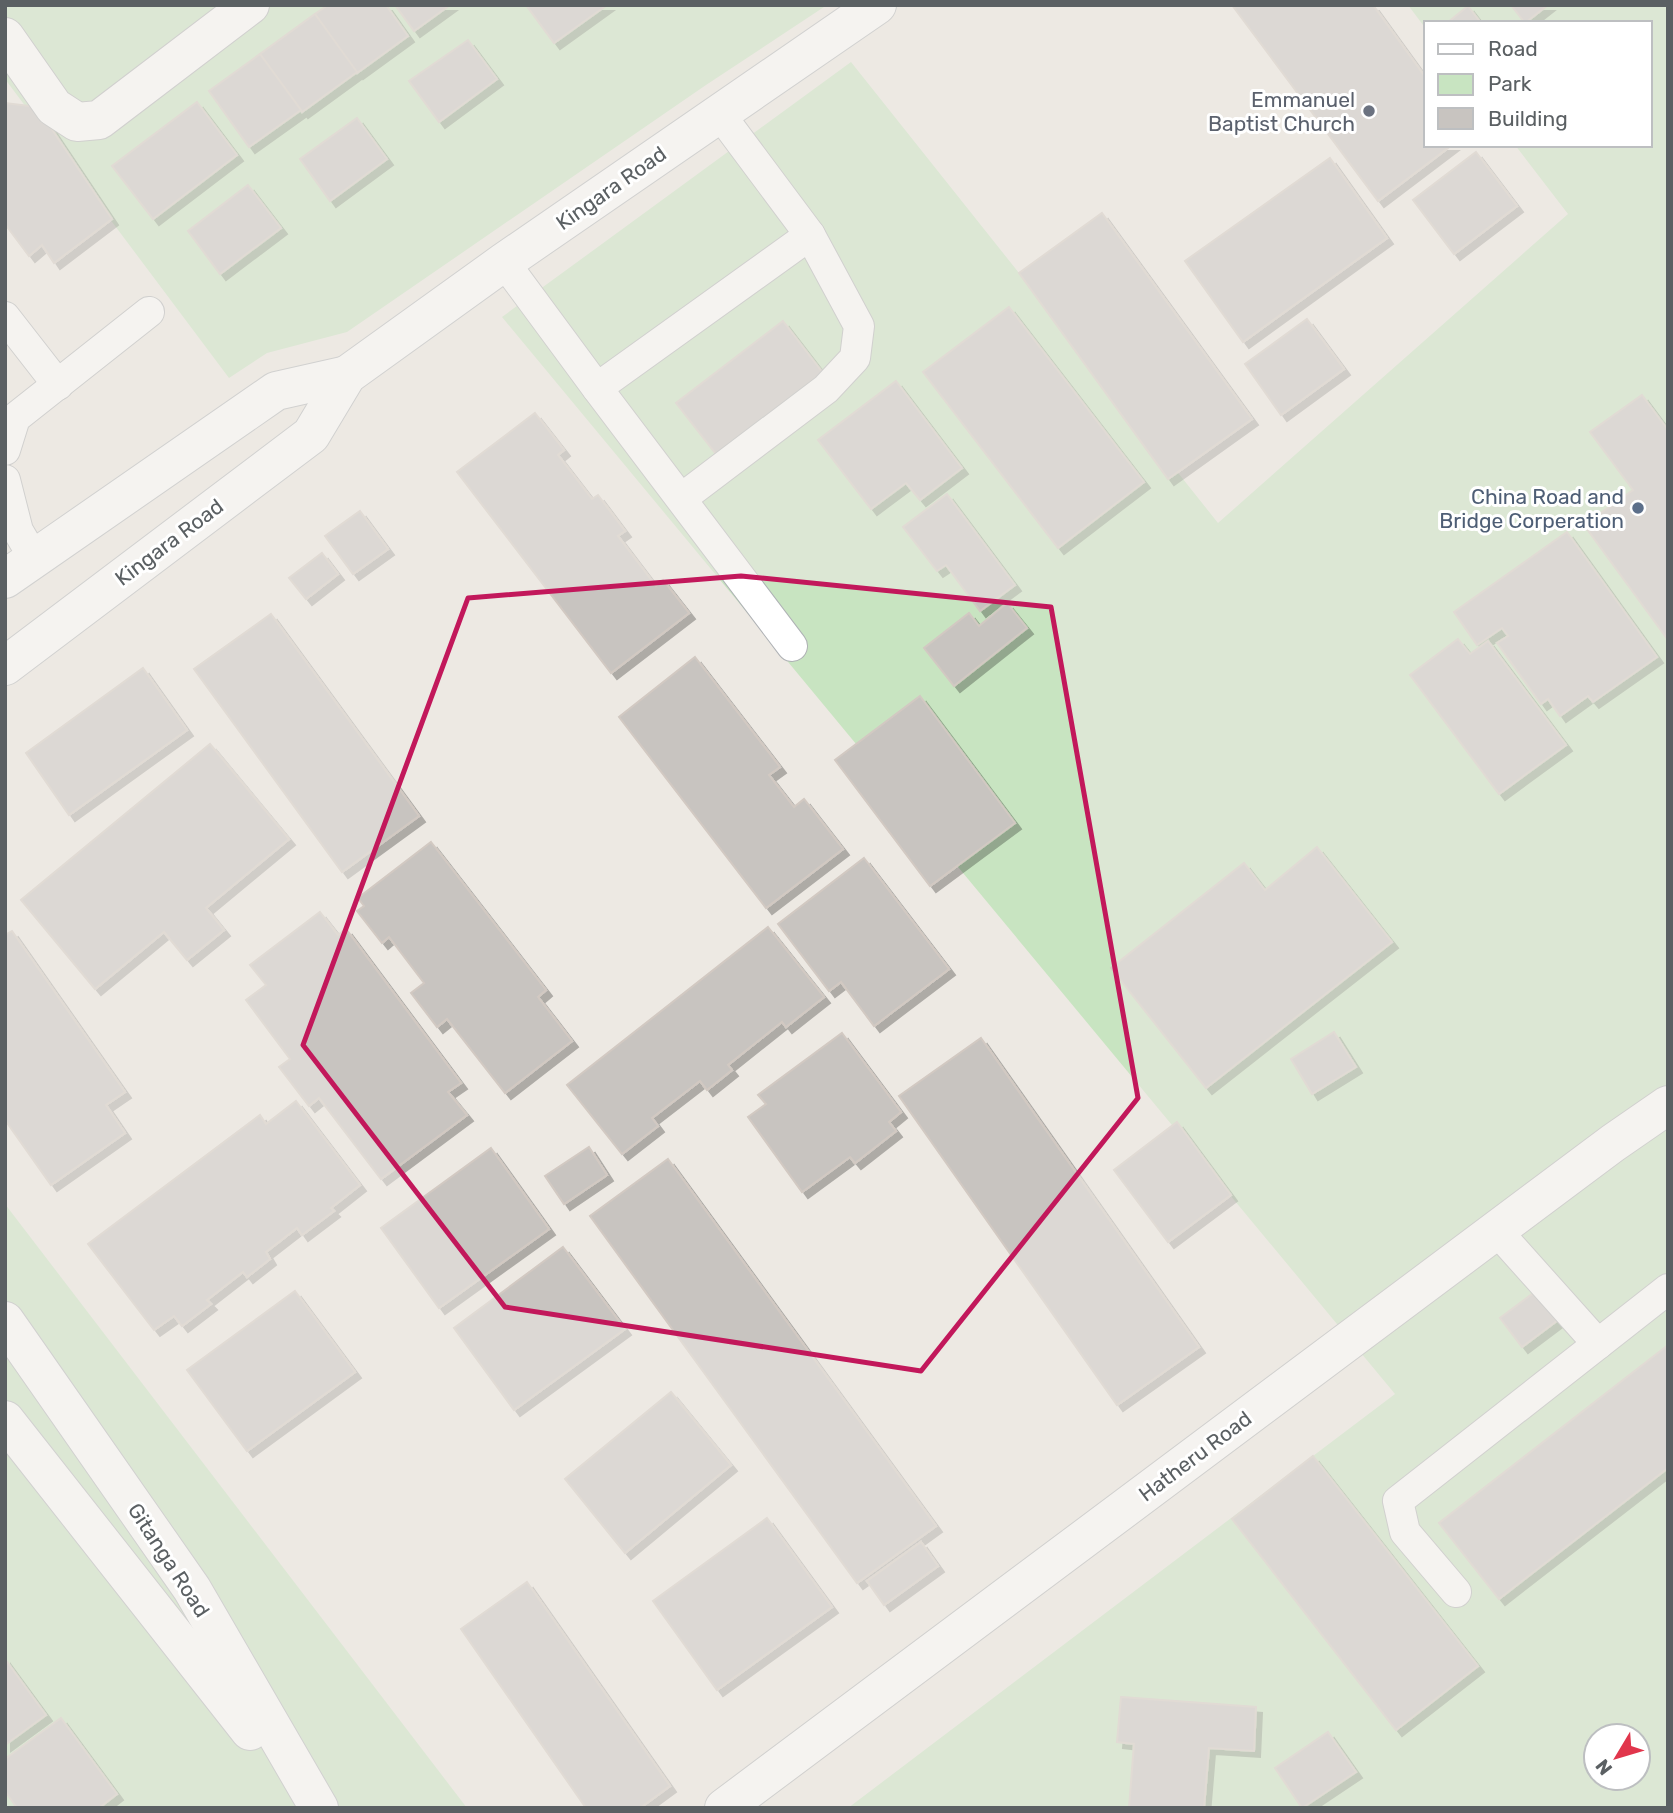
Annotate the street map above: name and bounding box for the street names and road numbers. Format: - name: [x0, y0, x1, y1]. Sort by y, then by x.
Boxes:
- street label: Kingara Road: [551, 141, 671, 235]
- street label: Kingara Road: [110, 493, 228, 591]
- street label: Hatheru Road: [1134, 1405, 1256, 1507]
- street label: Gitanga Road: [123, 1498, 215, 1622]

